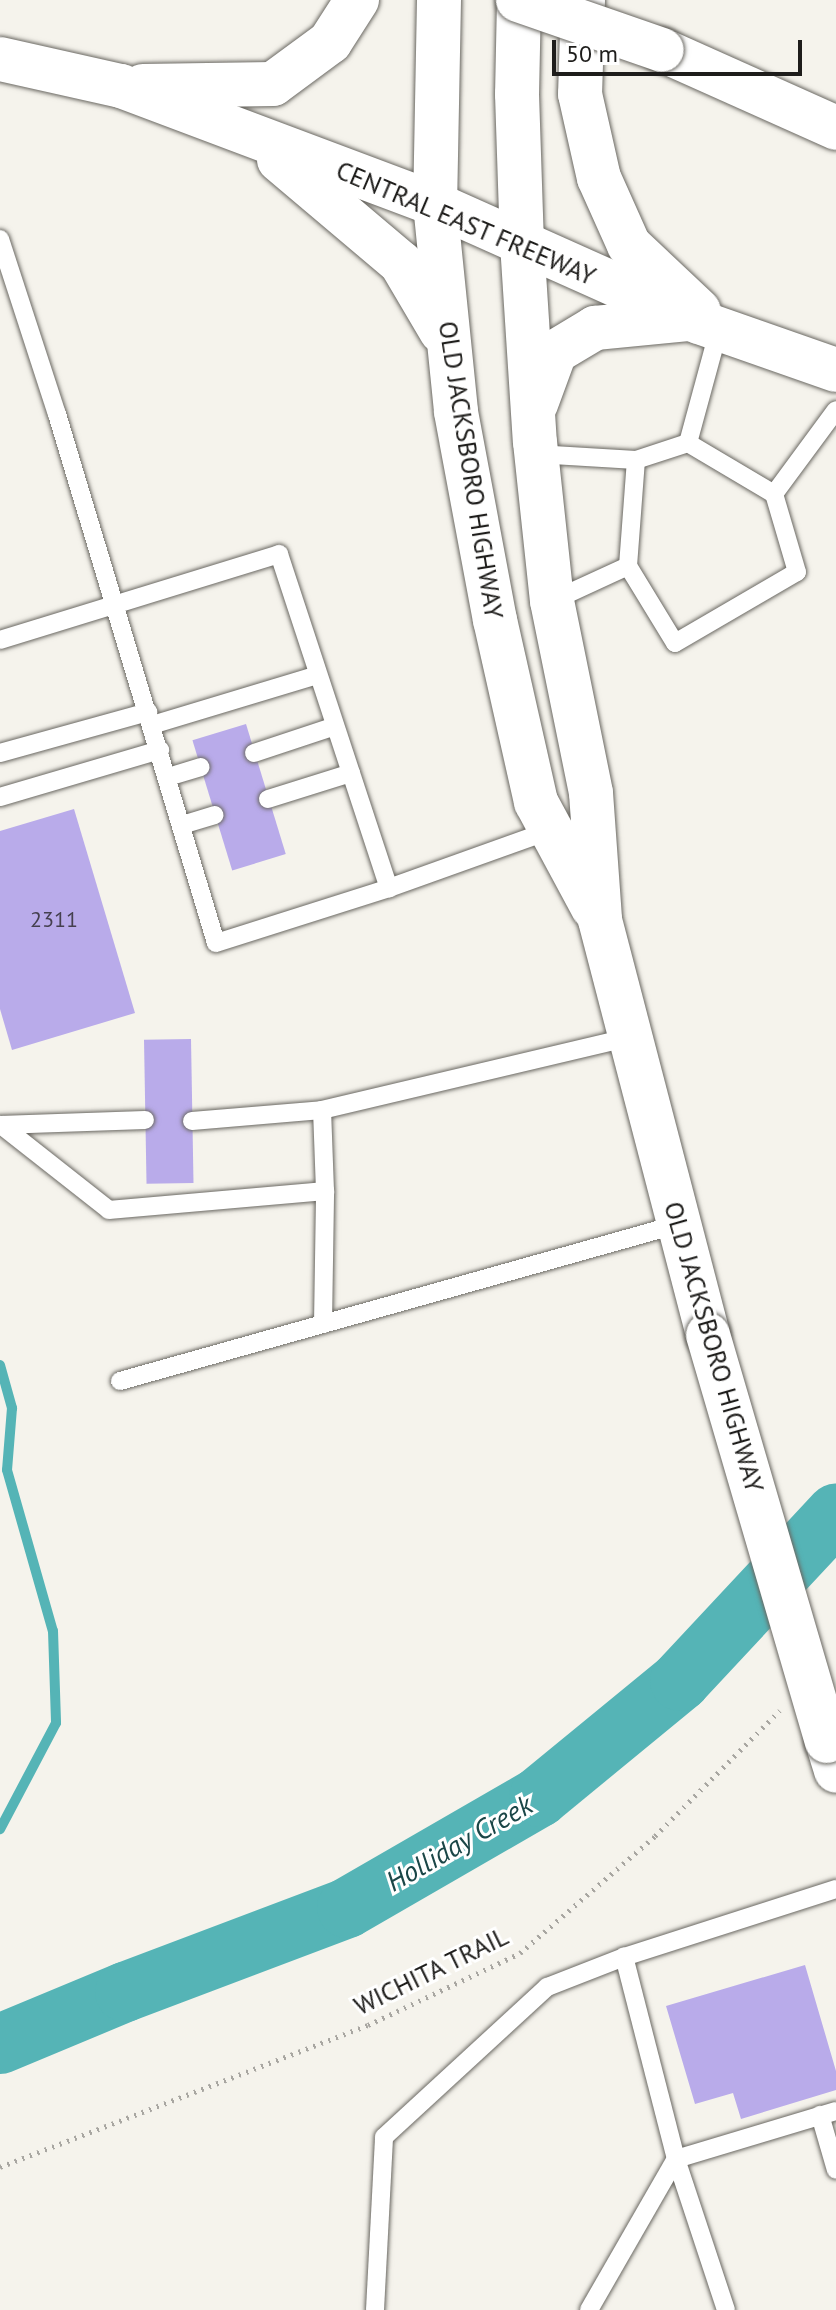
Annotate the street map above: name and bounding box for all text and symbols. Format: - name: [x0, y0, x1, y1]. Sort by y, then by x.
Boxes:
- scale bar: [556, 24, 806, 74]
- text: 50 m: [566, 38, 618, 69]
- street label: CENTRAL EAST FREEWAY: [331, 154, 601, 292]
- street label: OLD JACKSBORO HIGHWAY: [432, 319, 510, 621]
- house number: 2311: [30, 907, 78, 933]
- street label: OLD JACKSBORO HIGHWAY: [658, 1198, 770, 1496]
- water label: Holliday Creek: [380, 1787, 538, 1899]
- street label: WICHITA TRAIL: [348, 1920, 514, 2022]

